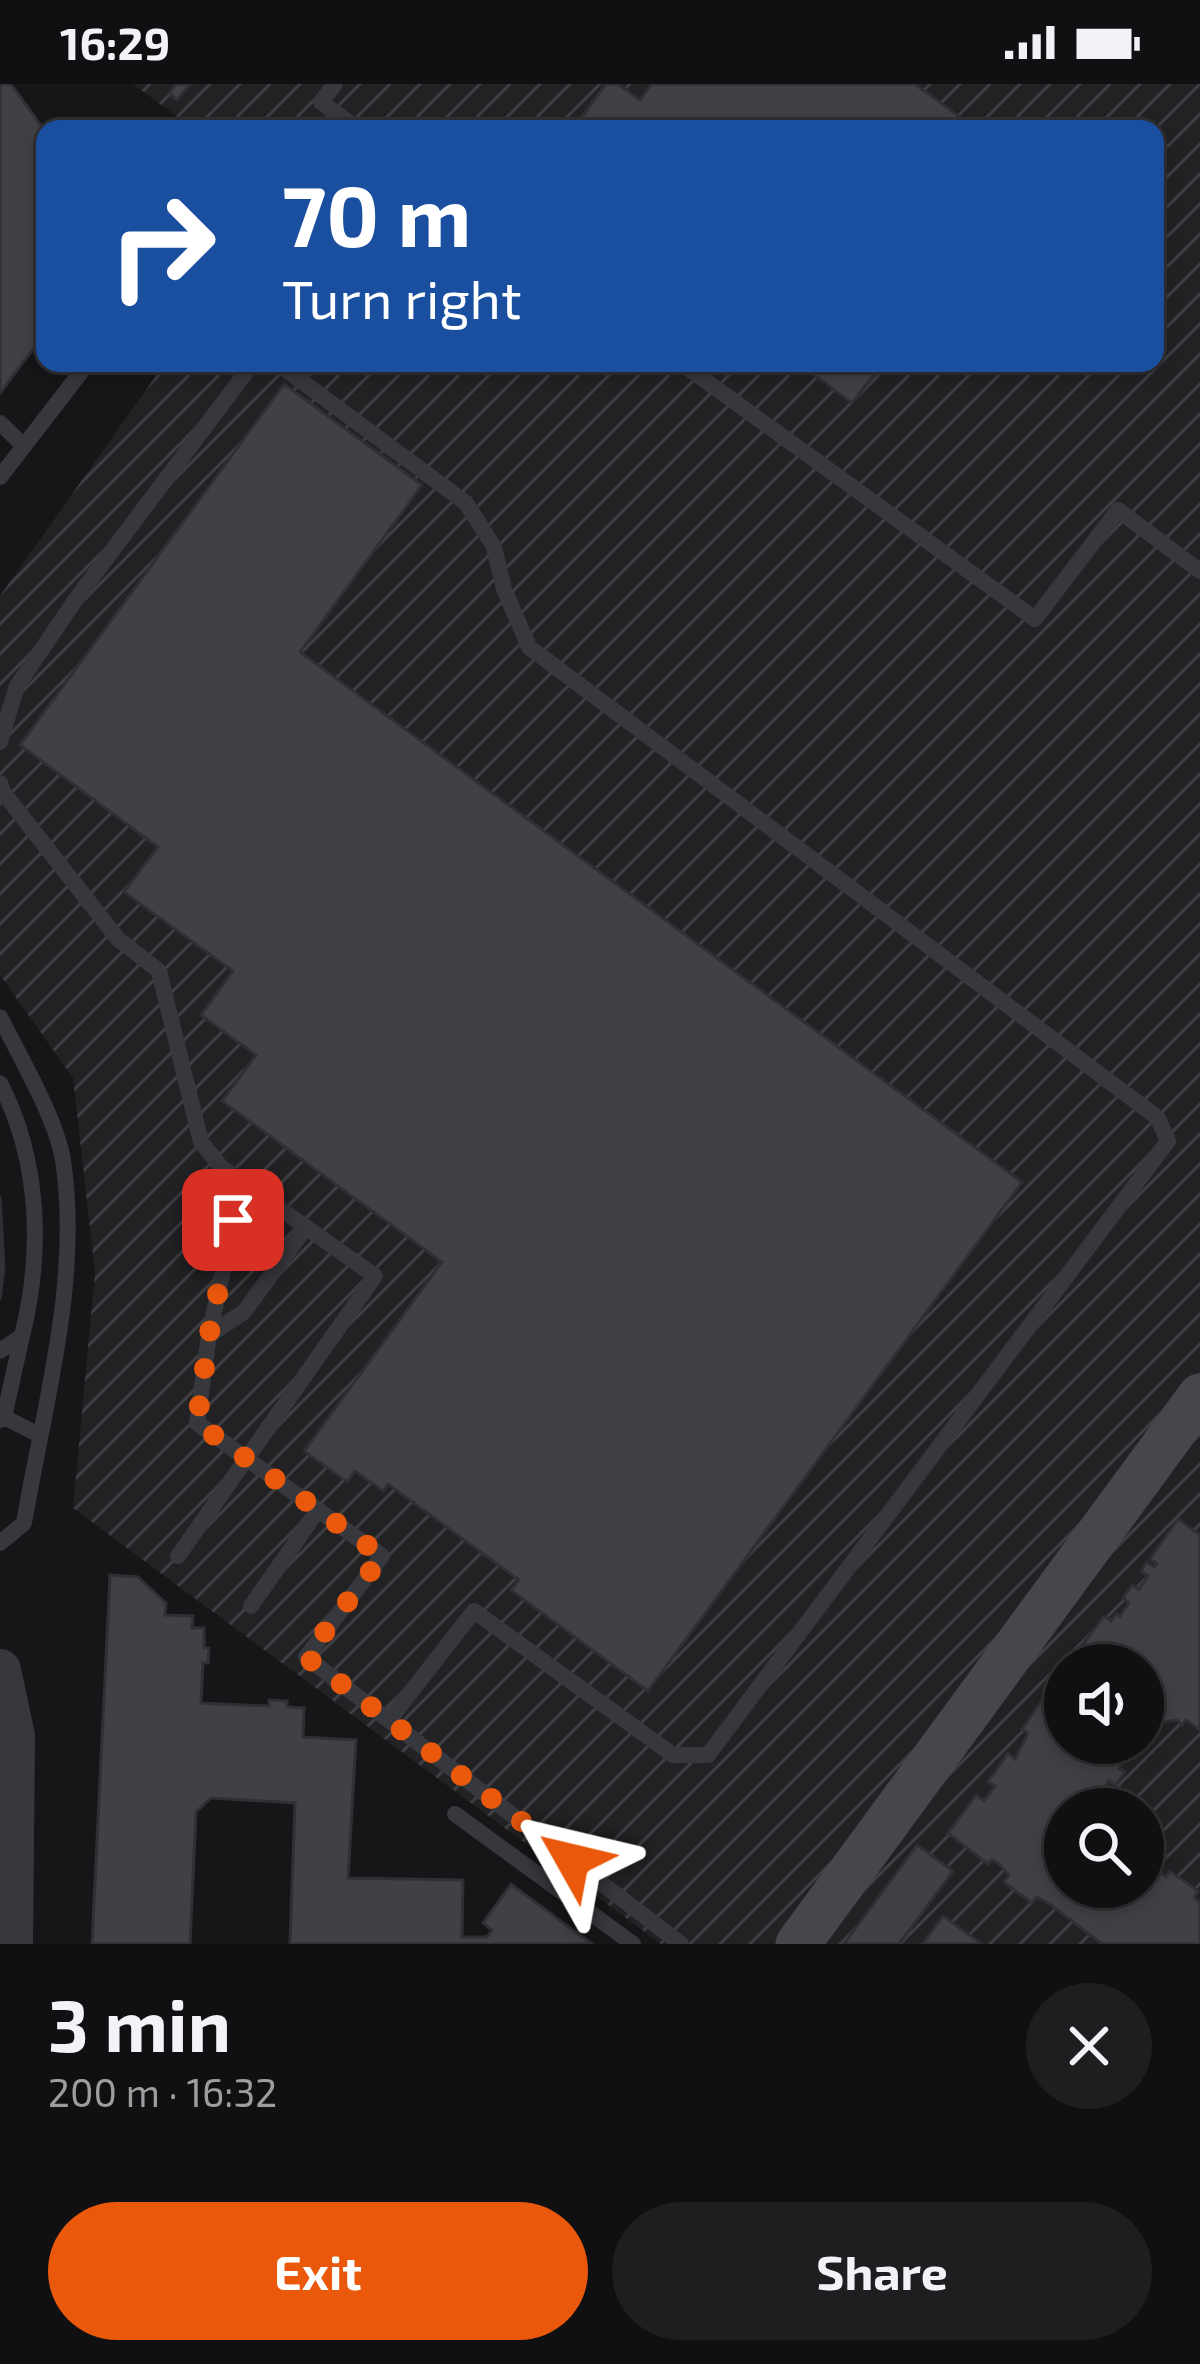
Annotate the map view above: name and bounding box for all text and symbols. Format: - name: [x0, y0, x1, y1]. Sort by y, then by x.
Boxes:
- text: 16:29: [60, 15, 170, 69]
- text: 70 m: [282, 163, 472, 264]
- icon: right: [84, 168, 240, 324]
- text: Turn right: [282, 265, 522, 330]
- pin: [182, 1169, 284, 1271]
- icon: arrive: [200, 1187, 266, 1253]
- map controls: [1044, 1644, 1164, 1908]
- button: sound: [1044, 1644, 1164, 1764]
- button: search: [1044, 1788, 1164, 1908]
- position arrow: [509, 1797, 635, 1923]
- text: 3 min: [48, 1980, 231, 2066]
- button: close: [1026, 1983, 1152, 2109]
- text: 200 m · 16:32: [48, 2068, 277, 2115]
- button: Exit: [48, 2202, 588, 2340]
- button: Share: [612, 2202, 1152, 2340]

